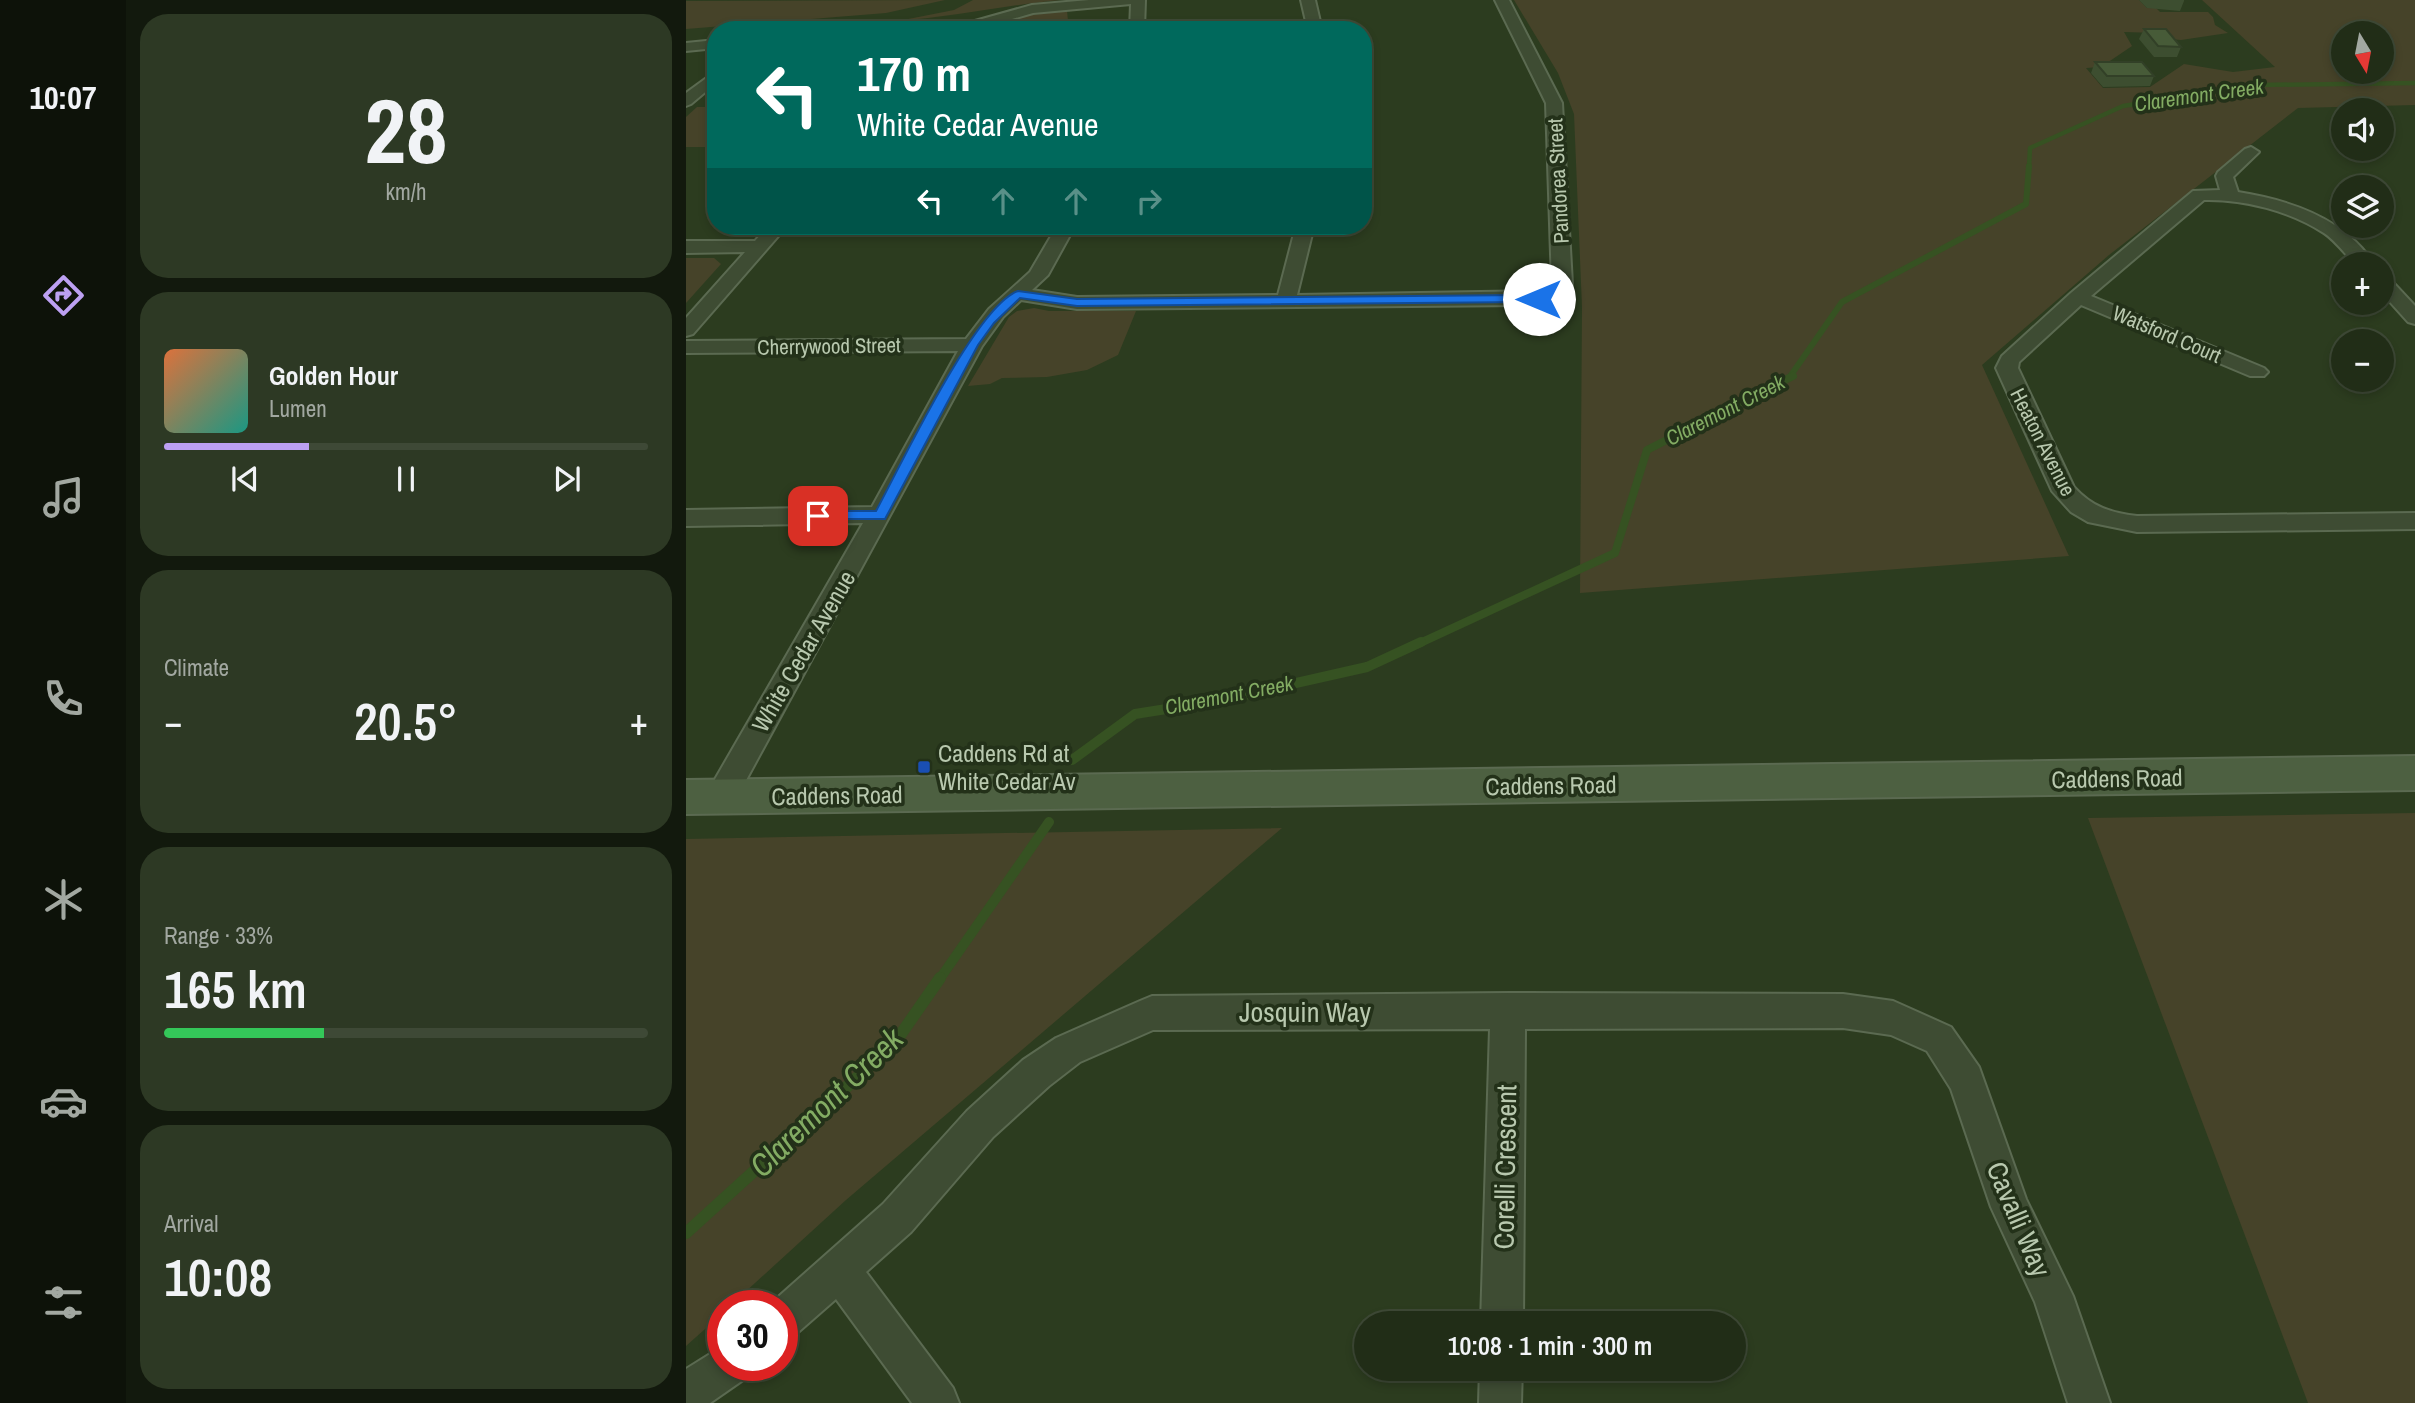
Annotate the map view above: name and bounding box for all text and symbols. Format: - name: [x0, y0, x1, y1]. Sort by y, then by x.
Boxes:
- north arrow: [2331, 21, 2394, 84]
- map controls: [2331, 21, 2394, 392]
- text: 170 m: [857, 40, 971, 106]
- icon: left: [742, 49, 833, 140]
- text: 28: [365, 69, 448, 191]
- water label: Claremont Creek: [2133, 71, 2267, 118]
- text: 10:07: [29, 76, 97, 119]
- button: sound: [2331, 98, 2394, 161]
- text: White Cedar Avenue: [857, 103, 1099, 146]
- street label: Pandorea Street: [1540, 117, 1576, 244]
- button: layers: [2331, 175, 2394, 238]
- text: km/h: [386, 176, 426, 207]
- icon: left: [911, 182, 949, 220]
- icon: ahead: [984, 182, 1022, 220]
- icon: ahead: [1057, 182, 1095, 220]
- icon: right: [1130, 182, 1168, 220]
- button: +: [2331, 252, 2394, 315]
- position arrow: [1502, 262, 1576, 336]
- icon: directions: [39, 271, 88, 320]
- street label: Watsford Court: [2108, 298, 2226, 370]
- button: −: [2331, 329, 2394, 392]
- street label: Cherrywood Street: [757, 330, 901, 362]
- text: Golden Hour: [269, 358, 398, 393]
- water label: Claremont Creek: [1660, 367, 1791, 452]
- street label: Heaton Avenue: [2003, 383, 2083, 501]
- text: Lumen: [269, 393, 327, 424]
- icon: previous: [226, 460, 264, 498]
- icon: pause: [387, 460, 425, 498]
- icon: next: [548, 460, 586, 498]
- icon: music: [39, 473, 88, 522]
- pin: [788, 486, 848, 546]
- icon: arrive: [799, 497, 837, 535]
- street label: White Cedar Avenue: [744, 565, 862, 737]
- text: Climate: [164, 652, 229, 683]
- water label: Claremont Creek: [1162, 668, 1297, 722]
- icon: phone: [39, 674, 88, 723]
- text: 20.5°: [354, 686, 458, 756]
- text: −: [164, 696, 182, 747]
- text: +: [630, 696, 648, 747]
- place label: Caddens Rd at White Cedar Av: [938, 737, 1076, 797]
- marker: Caddens Rd at White Cedar Av: [916, 759, 932, 775]
- street label: Caddens Road: [2051, 761, 2183, 795]
- street label: Caddens Road: [1485, 768, 1617, 802]
- street label: Caddens Road: [771, 778, 903, 812]
- icon: climate: [39, 875, 88, 924]
- text: Range · 33%: [164, 920, 273, 951]
- text: 165 km: [164, 954, 307, 1024]
- street label: Josquin Way: [1239, 993, 1371, 1031]
- water label: Claremont Creek: [740, 1017, 913, 1186]
- icon: car: [39, 1077, 88, 1126]
- street label: Corelli Crescent: [1485, 1084, 1525, 1250]
- street label: Cavalli Way: [1978, 1156, 2060, 1283]
- text: Arrival: [164, 1208, 219, 1239]
- text: 10:08: [164, 1242, 272, 1312]
- icon: filters: [39, 1278, 88, 1327]
- speed limit sign: 30: [707, 1290, 798, 1381]
- text: 10:08 · 1 min · 300 m: [1448, 1328, 1652, 1363]

